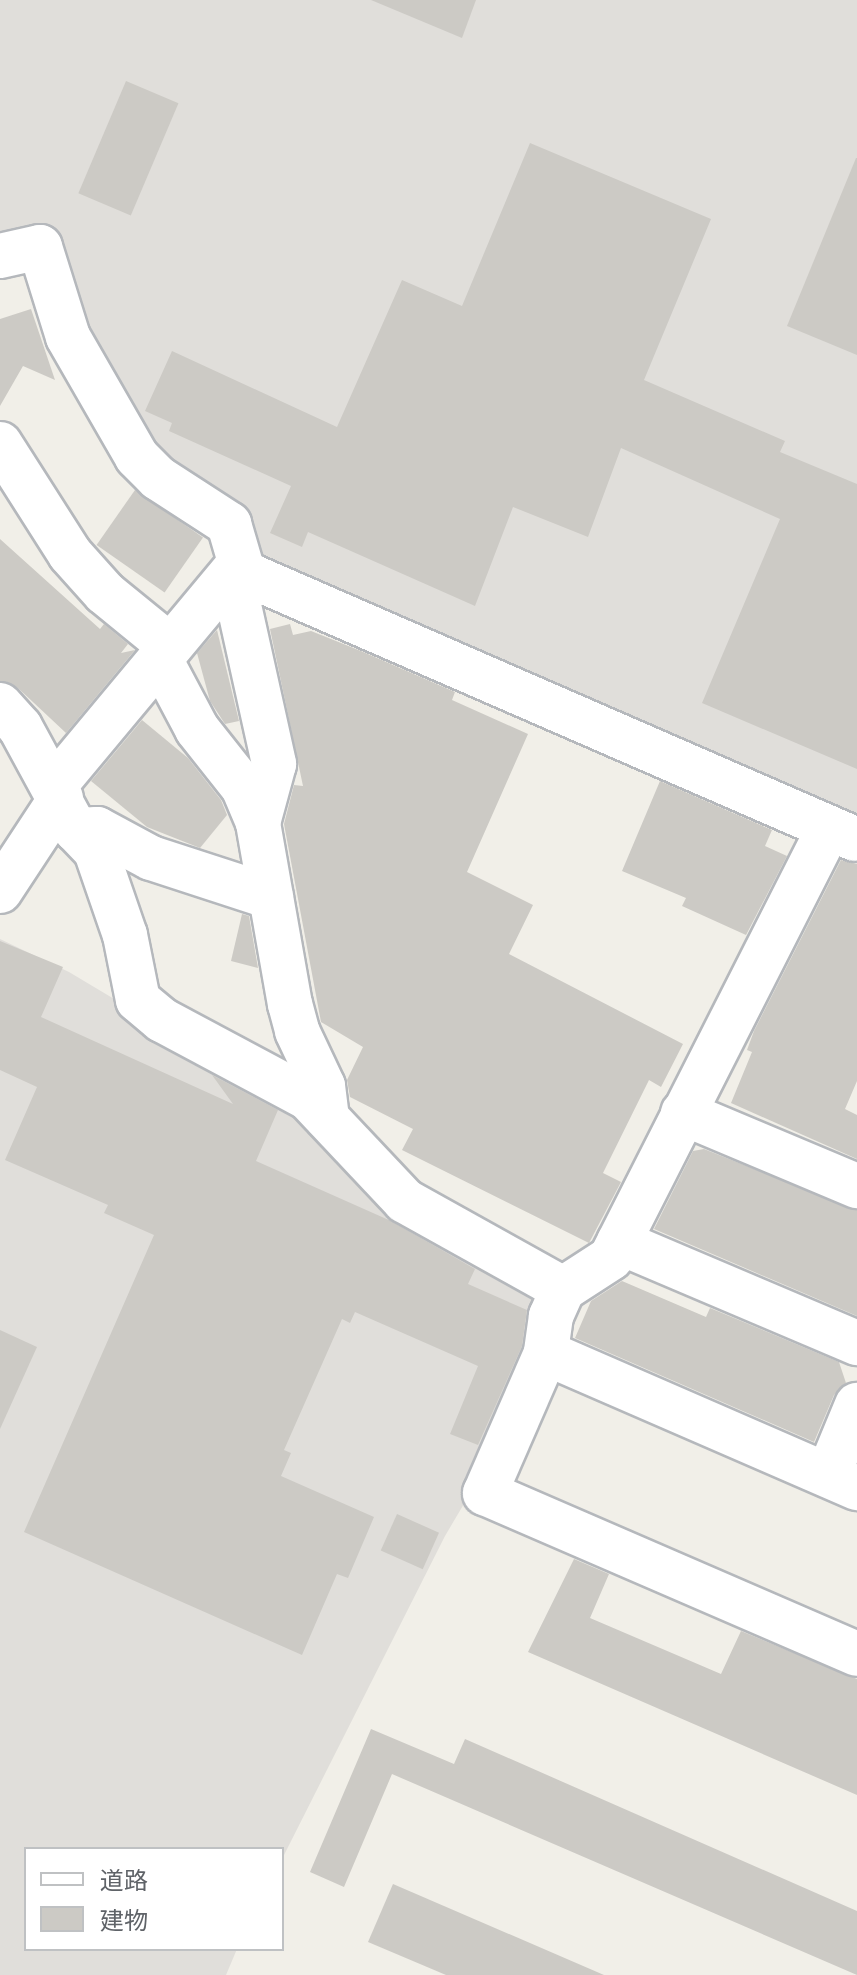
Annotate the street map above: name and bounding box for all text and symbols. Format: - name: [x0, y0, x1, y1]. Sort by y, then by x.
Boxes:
- legend: [24, 1847, 284, 1951]
- text: 道路: [100, 1864, 148, 1897]
- text: 建物: [100, 1904, 148, 1937]

